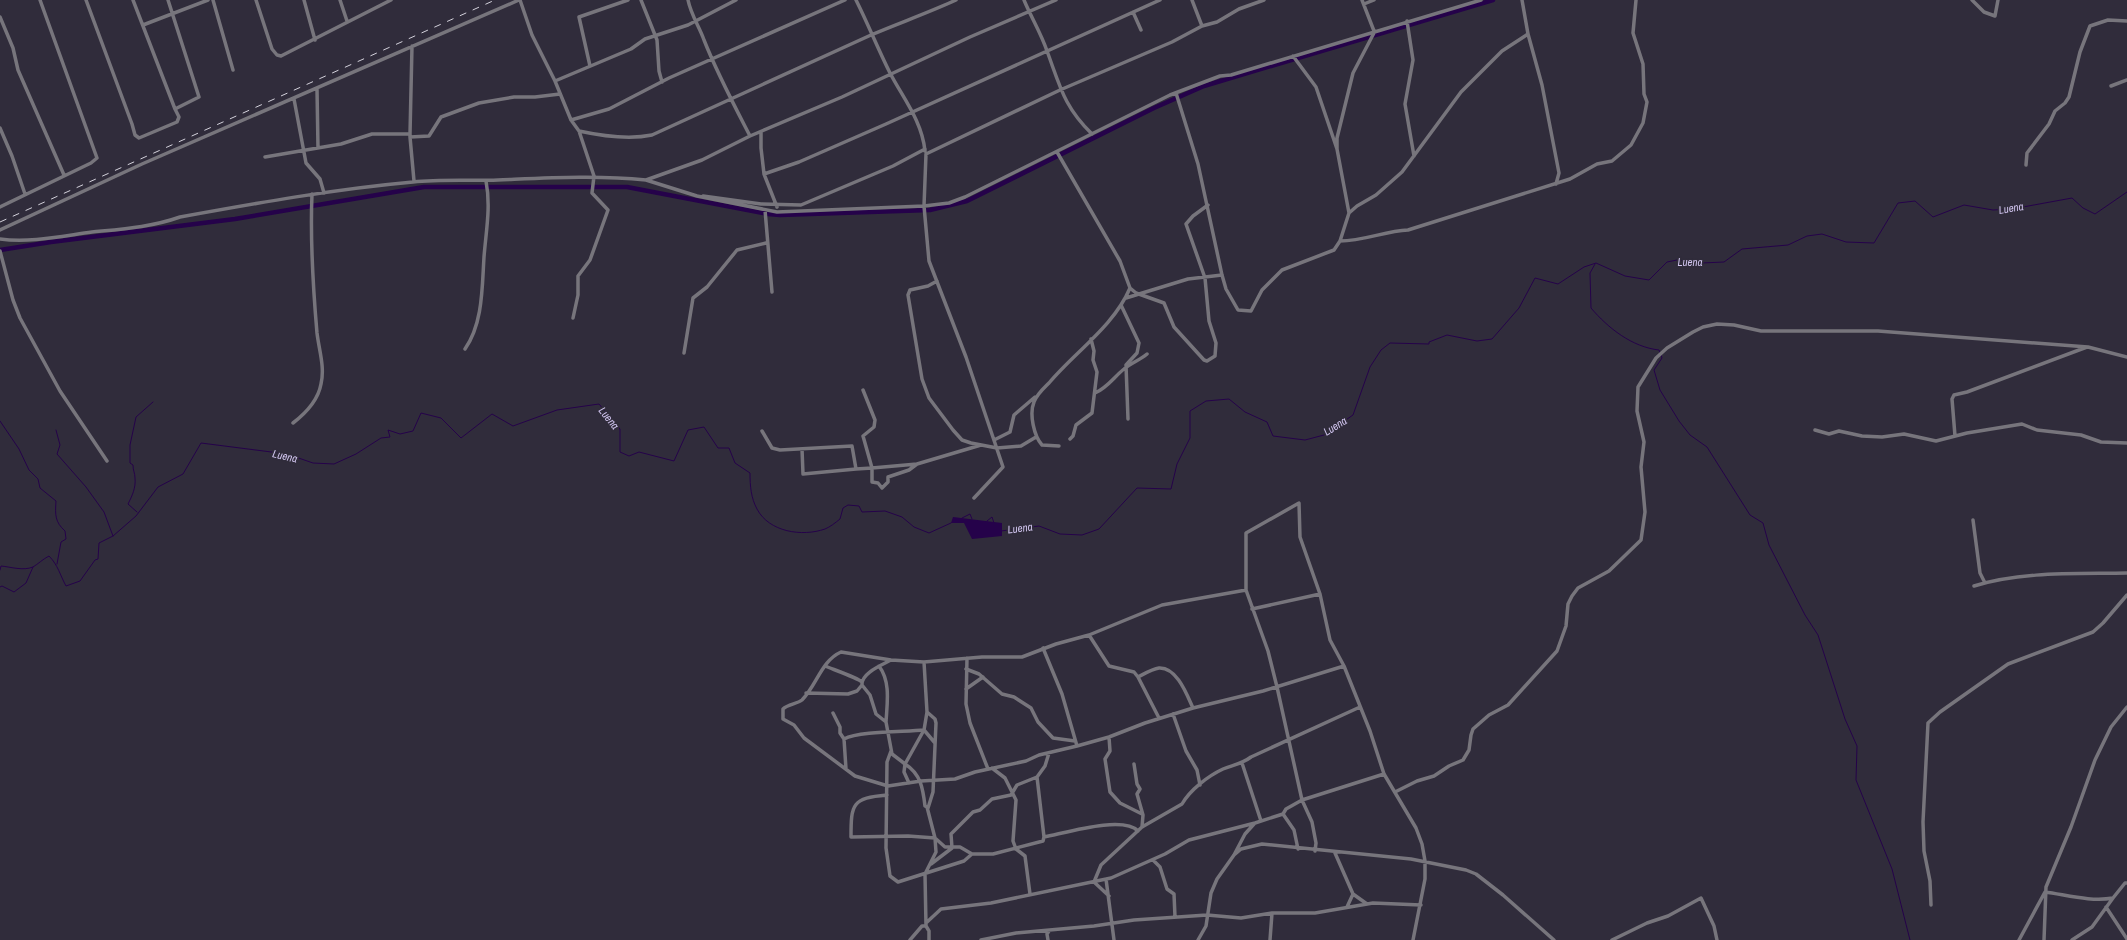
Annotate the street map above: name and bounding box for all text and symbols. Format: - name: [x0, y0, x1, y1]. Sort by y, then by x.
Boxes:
- water label: Luena: [1998, 199, 2024, 217]
- water label: Luena: [1677, 255, 1703, 269]
- water label: Luena: [596, 404, 622, 432]
- water label: Luena: [1321, 413, 1349, 439]
- water label: Luena: [271, 446, 299, 466]
- water label: Luena: [1007, 520, 1033, 536]

